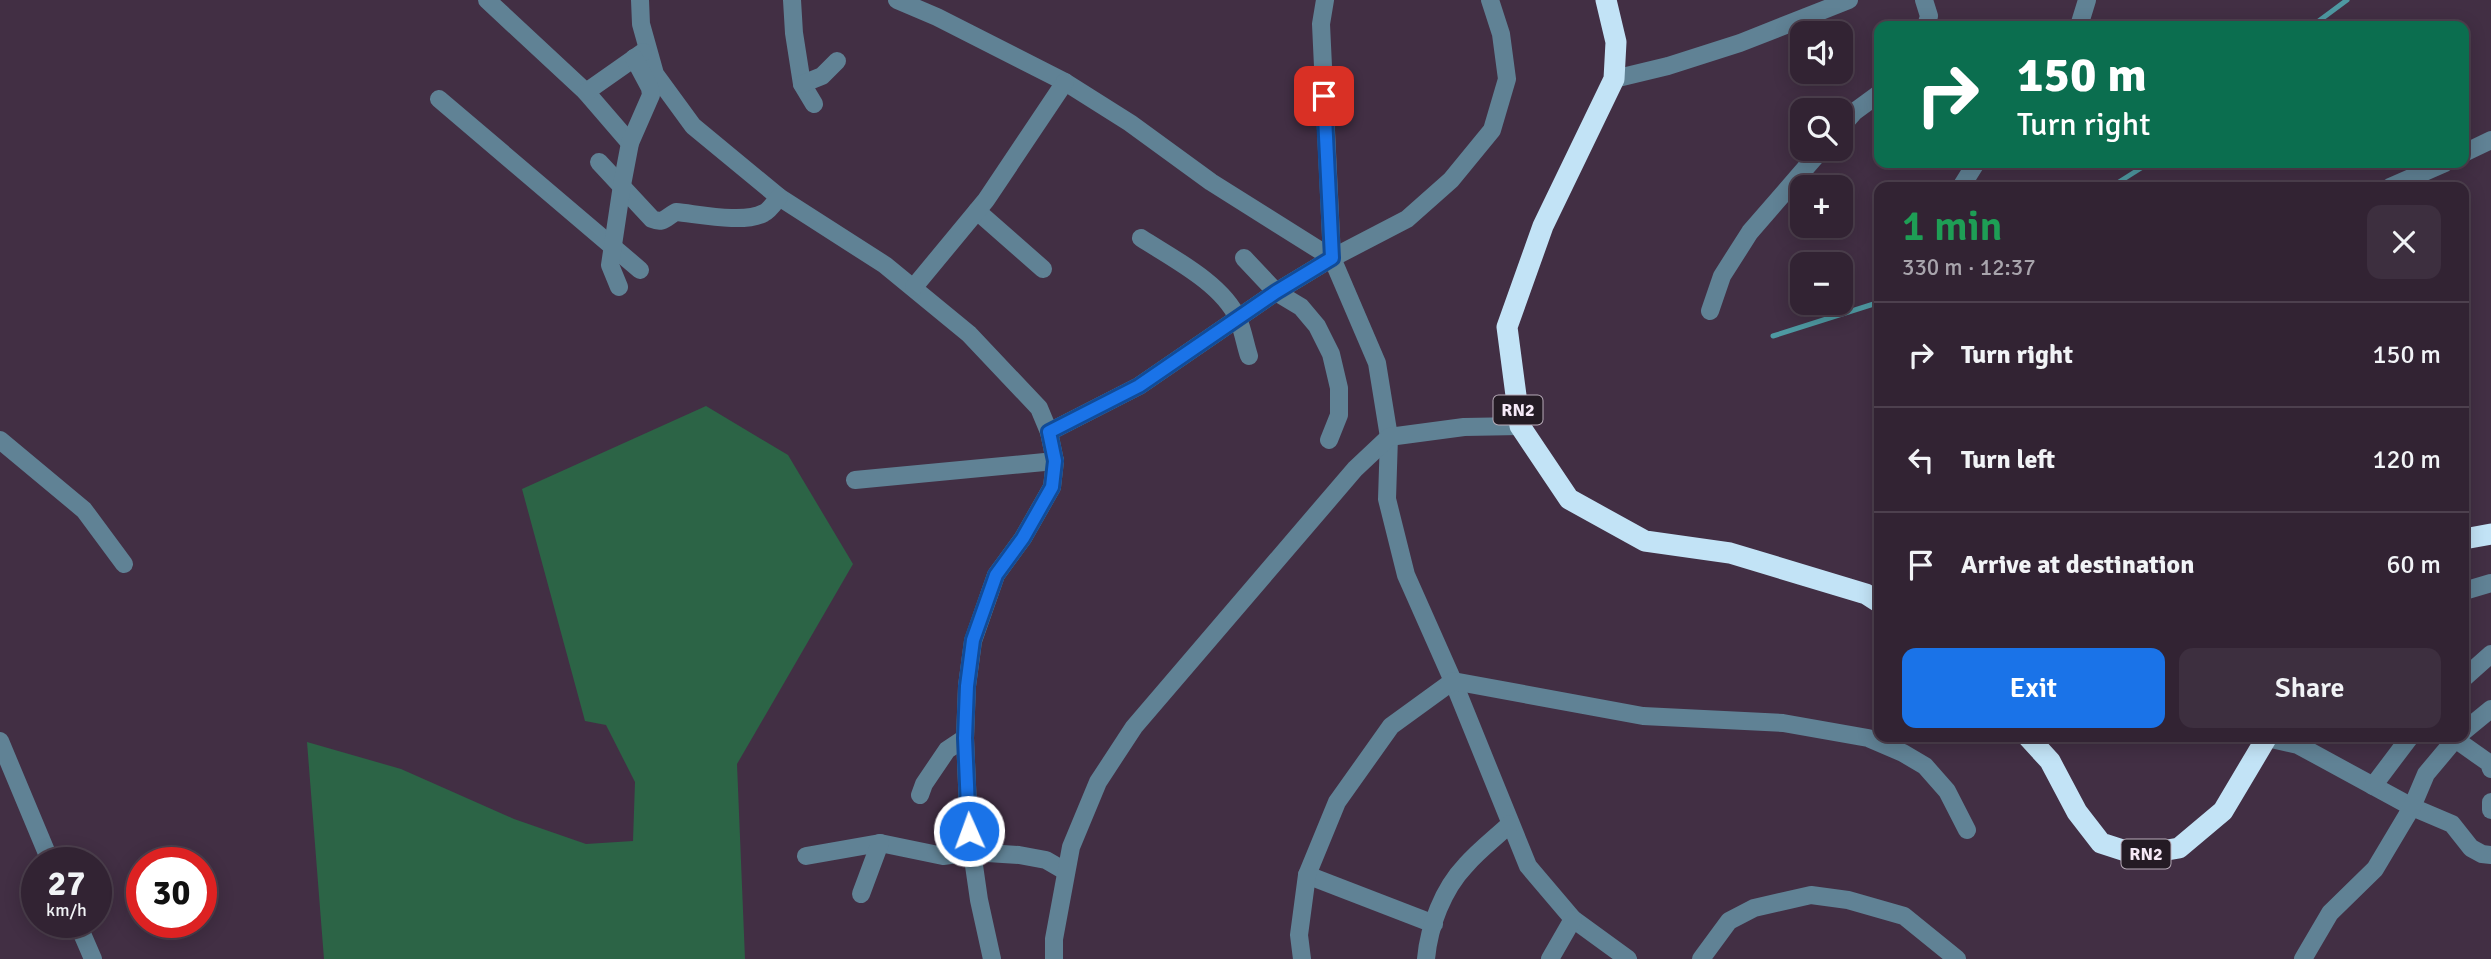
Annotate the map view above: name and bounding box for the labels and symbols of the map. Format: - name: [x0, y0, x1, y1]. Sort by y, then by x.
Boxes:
- pin: [1294, 66, 1354, 126]
- road number: RN2: [1494, 396, 1542, 424]
- position arrow: [932, 794, 1006, 868]
- road number: RN2: [2122, 840, 2170, 868]
- speed limit sign: 30: [126, 847, 217, 938]

